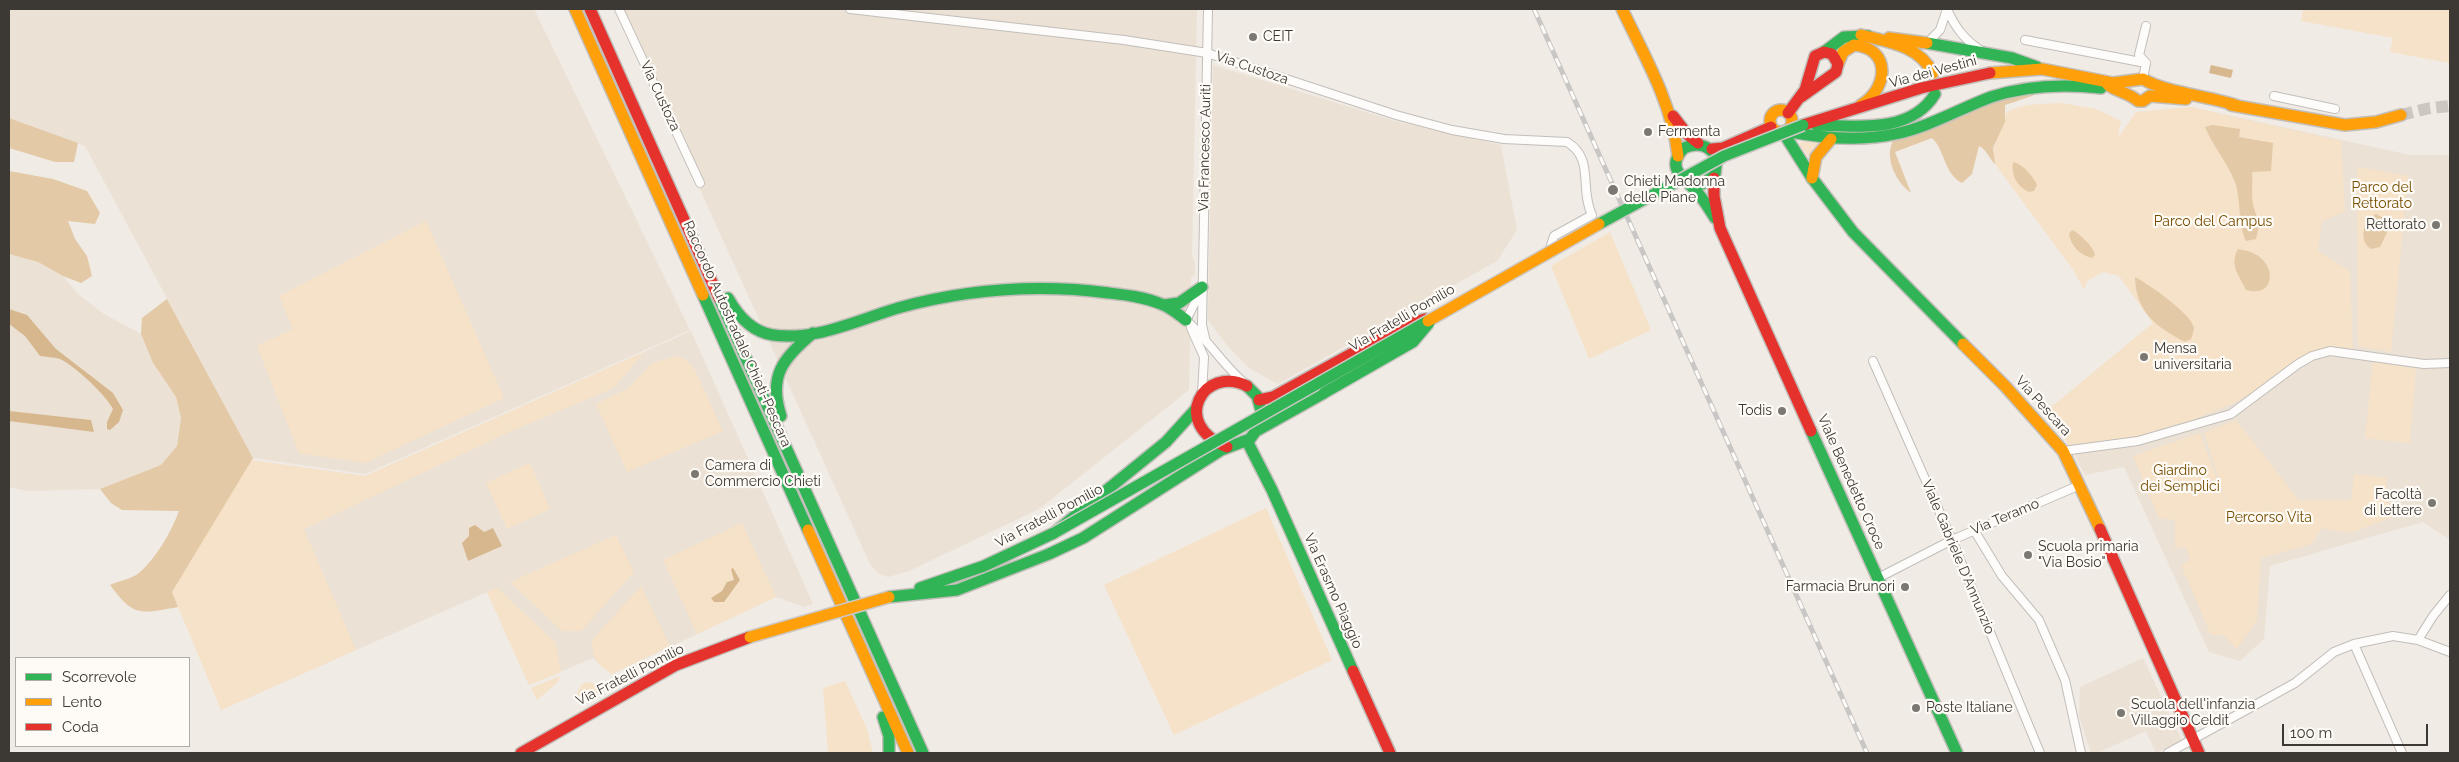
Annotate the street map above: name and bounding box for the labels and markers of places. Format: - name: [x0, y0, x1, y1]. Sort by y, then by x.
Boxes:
- place label: CEIT: [1263, 29, 1293, 45]
- marker: CEIT: [1247, 31, 1259, 43]
- place label: Fermenta: [1658, 124, 1720, 140]
- marker: Fermenta: [1642, 126, 1654, 138]
- place label: Chieti Madonna delle Piane: [1624, 174, 1725, 206]
- marker: Chieti Madonna delle Piane: [1606, 183, 1620, 197]
- place label: Rettorato: [2366, 217, 2426, 233]
- marker: Rettorato: [2430, 219, 2442, 231]
- place label: Mensa universitaria: [2154, 341, 2232, 374]
- marker: Mensa universitaria: [2138, 351, 2150, 363]
- place label: Todis: [1738, 403, 1772, 419]
- marker: Todis: [1776, 405, 1788, 417]
- place label: Camera di Commercio Chieti: [705, 458, 821, 491]
- marker: Camera di Commercio Chieti: [689, 468, 701, 480]
- place label: Facoltà di lettere: [2364, 487, 2422, 520]
- marker: Facoltà di lettere: [2426, 497, 2438, 509]
- place label: Scuola primaria "Via Bosio": [2038, 539, 2139, 572]
- marker: Scuola primaria "Via Bosio": [2022, 549, 2034, 561]
- place label: Farmacia Brunori: [1786, 579, 1895, 595]
- marker: Farmacia Brunori: [1899, 581, 1911, 593]
- place label: Scuola dell'infanzia Villaggio Celdit: [2131, 697, 2255, 730]
- place label: Poste Italiane: [1926, 700, 2013, 716]
- marker: Poste Italiane: [1910, 702, 1922, 714]
- marker: Scuola dell'infanzia Villaggio Celdit: [2115, 707, 2127, 719]

